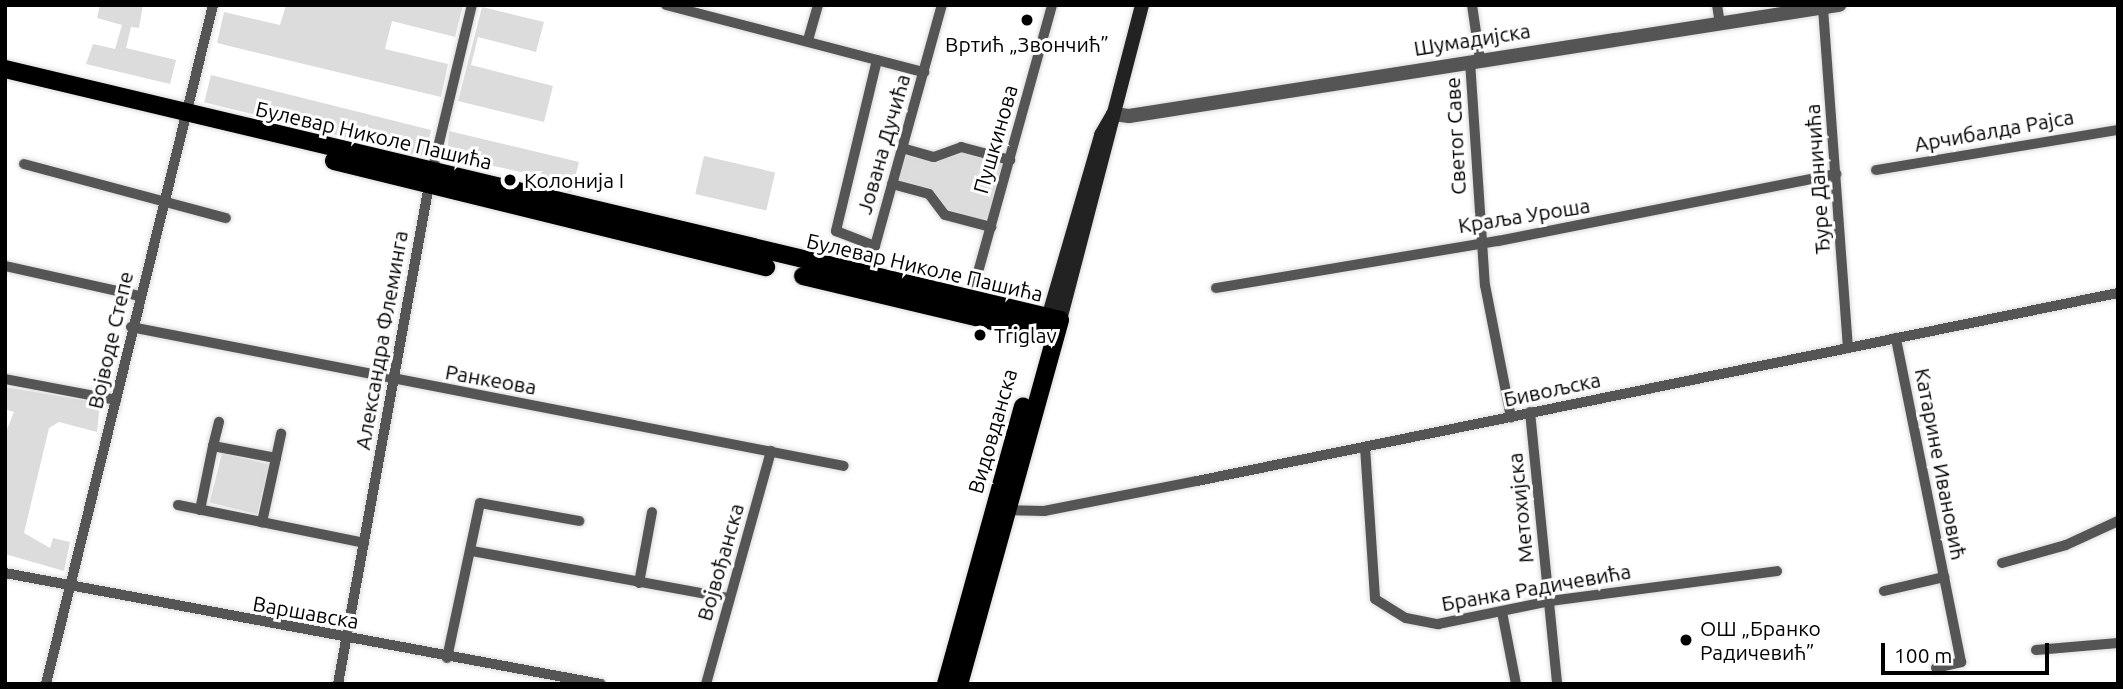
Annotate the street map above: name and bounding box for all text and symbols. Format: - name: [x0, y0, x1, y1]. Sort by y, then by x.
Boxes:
- marker: Вртић „Звончић”: [1019, 12, 1035, 28]
- street label: Шумадијска: [1412, 17, 1532, 61]
- place label: Вртић „Звончић”: [945, 31, 1109, 57]
- street label: Јована Дучића: [851, 71, 915, 217]
- street label: Светог Саве: [1439, 77, 1471, 195]
- street label: Пушкинова: [967, 82, 1023, 196]
- street label: Булевар Николе Пашића: [253, 96, 495, 174]
- street label: Ђуре Даничића: [1799, 103, 1835, 255]
- street label: Арчибалда Рајса: [1912, 104, 2076, 156]
- place label: Колонија I: [524, 167, 624, 193]
- marker: Колонија I: [502, 172, 518, 188]
- street label: Краља Уроша: [1456, 192, 1592, 238]
- street label: Александра Флеминга: [349, 228, 413, 452]
- street label: Булевар Николе Пашића: [804, 228, 1046, 306]
- street label: Војводе Степе: [82, 269, 138, 411]
- place label: Triglav: [994, 322, 1057, 348]
- marker: Triglav: [972, 327, 988, 343]
- street label: Ранкеова: [443, 359, 539, 399]
- street label: Видовданска: [962, 366, 1022, 496]
- street label: Бивољска: [1501, 366, 1603, 412]
- street label: Катарине Ивановић: [1910, 366, 1972, 562]
- street label: Метохијска: [1502, 452, 1538, 564]
- street label: Војвођанска: [691, 500, 749, 624]
- street label: Бранка Радичевића: [1439, 558, 1633, 616]
- street label: Варшавска: [251, 590, 361, 634]
- place label: ОШ „Бранко Радичевић”: [1700, 615, 1821, 665]
- scale bar: [1885, 630, 2053, 674]
- marker: ОШ „Бранко Радичевић”: [1678, 632, 1694, 648]
- text: 100 m: [1894, 643, 1952, 667]

